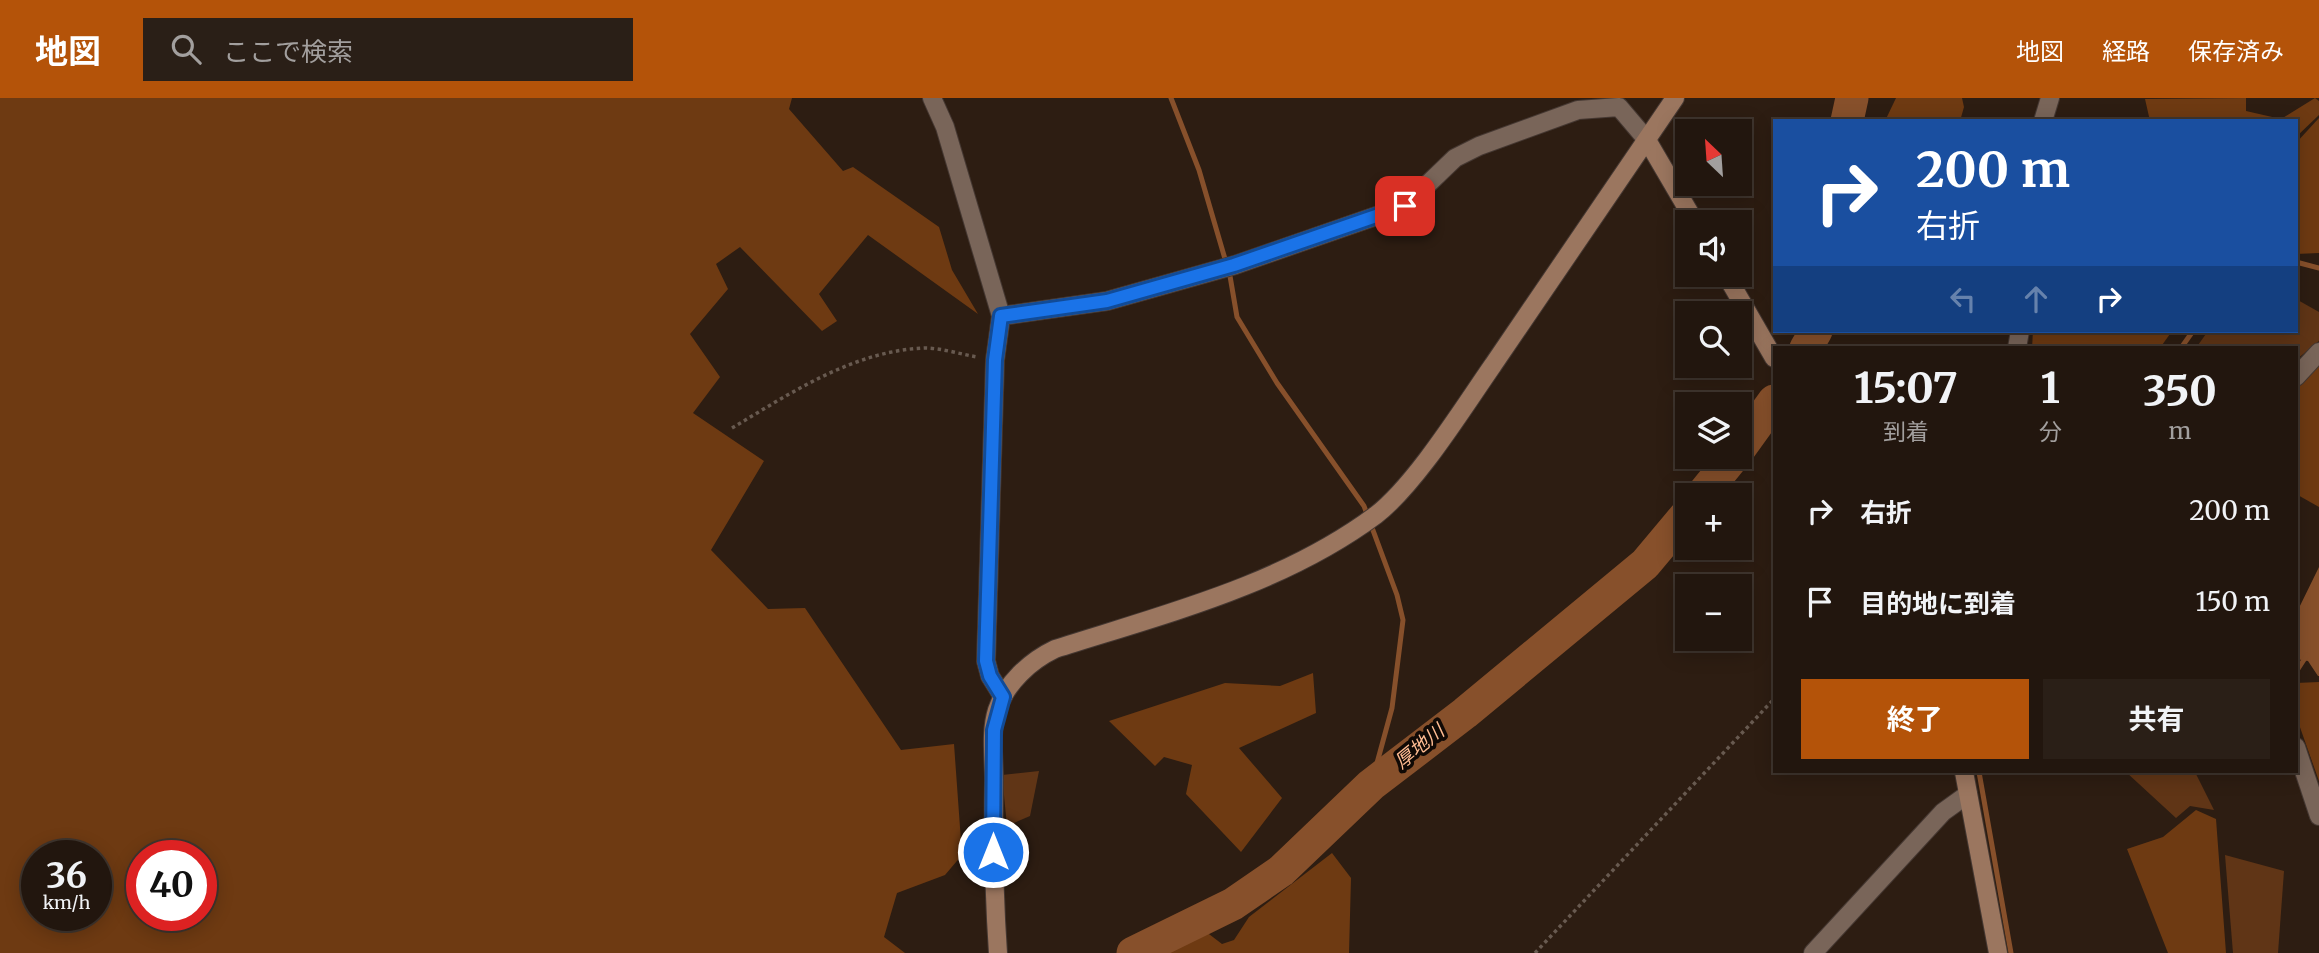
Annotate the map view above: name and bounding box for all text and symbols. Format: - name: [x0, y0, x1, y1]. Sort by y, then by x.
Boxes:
- search box: [143, 18, 633, 81]
- icon: search: [167, 30, 205, 68]
- text: 地図: [35, 31, 101, 72]
- text: ここで検索: [223, 35, 353, 68]
- text: 地図: [2016, 36, 2064, 67]
- text: 経路: [2102, 36, 2150, 67]
- text: 保存済み: [2188, 36, 2284, 67]
- north arrow: [1675, 119, 1752, 196]
- map controls: [1675, 119, 1752, 651]
- text: 200 m: [1916, 139, 2070, 200]
- icon: right: [1801, 147, 1892, 238]
- pin: [1375, 176, 1435, 236]
- icon: arrive: [1386, 187, 1424, 225]
- text: 右折: [1916, 206, 1980, 246]
- button: sound: [1675, 210, 1752, 287]
- icon: left: [1944, 280, 1982, 318]
- icon: ahead: [2017, 280, 2055, 318]
- icon: right: [2090, 280, 2128, 318]
- button: search: [1675, 301, 1752, 378]
- text: 15:07: [1854, 362, 1958, 414]
- text: 1: [2041, 362, 2060, 414]
- text: 350: [2143, 365, 2217, 417]
- button: layers: [1675, 392, 1752, 469]
- text: m: [2168, 416, 2191, 445]
- text: 到着: [1883, 417, 1929, 446]
- text: 分: [2039, 417, 2062, 446]
- button: +: [1675, 483, 1752, 560]
- icon: right: [1801, 492, 1839, 530]
- text: 200 m: [2189, 494, 2270, 527]
- text: 右折: [1860, 496, 1912, 529]
- button: −: [1675, 574, 1752, 651]
- icon: arrive: [1801, 583, 1839, 621]
- text: 150 m: [2196, 585, 2270, 618]
- text: 目的地に到着: [1860, 587, 2016, 620]
- button: 終了: [1801, 679, 2029, 759]
- button: 共有: [2043, 679, 2270, 759]
- water label: 厚地川: [1389, 717, 1450, 773]
- position arrow: [956, 815, 1030, 889]
- speed limit sign: 40: [126, 840, 217, 931]
- text: 36: [46, 854, 87, 898]
- text: km/h: [43, 891, 90, 914]

